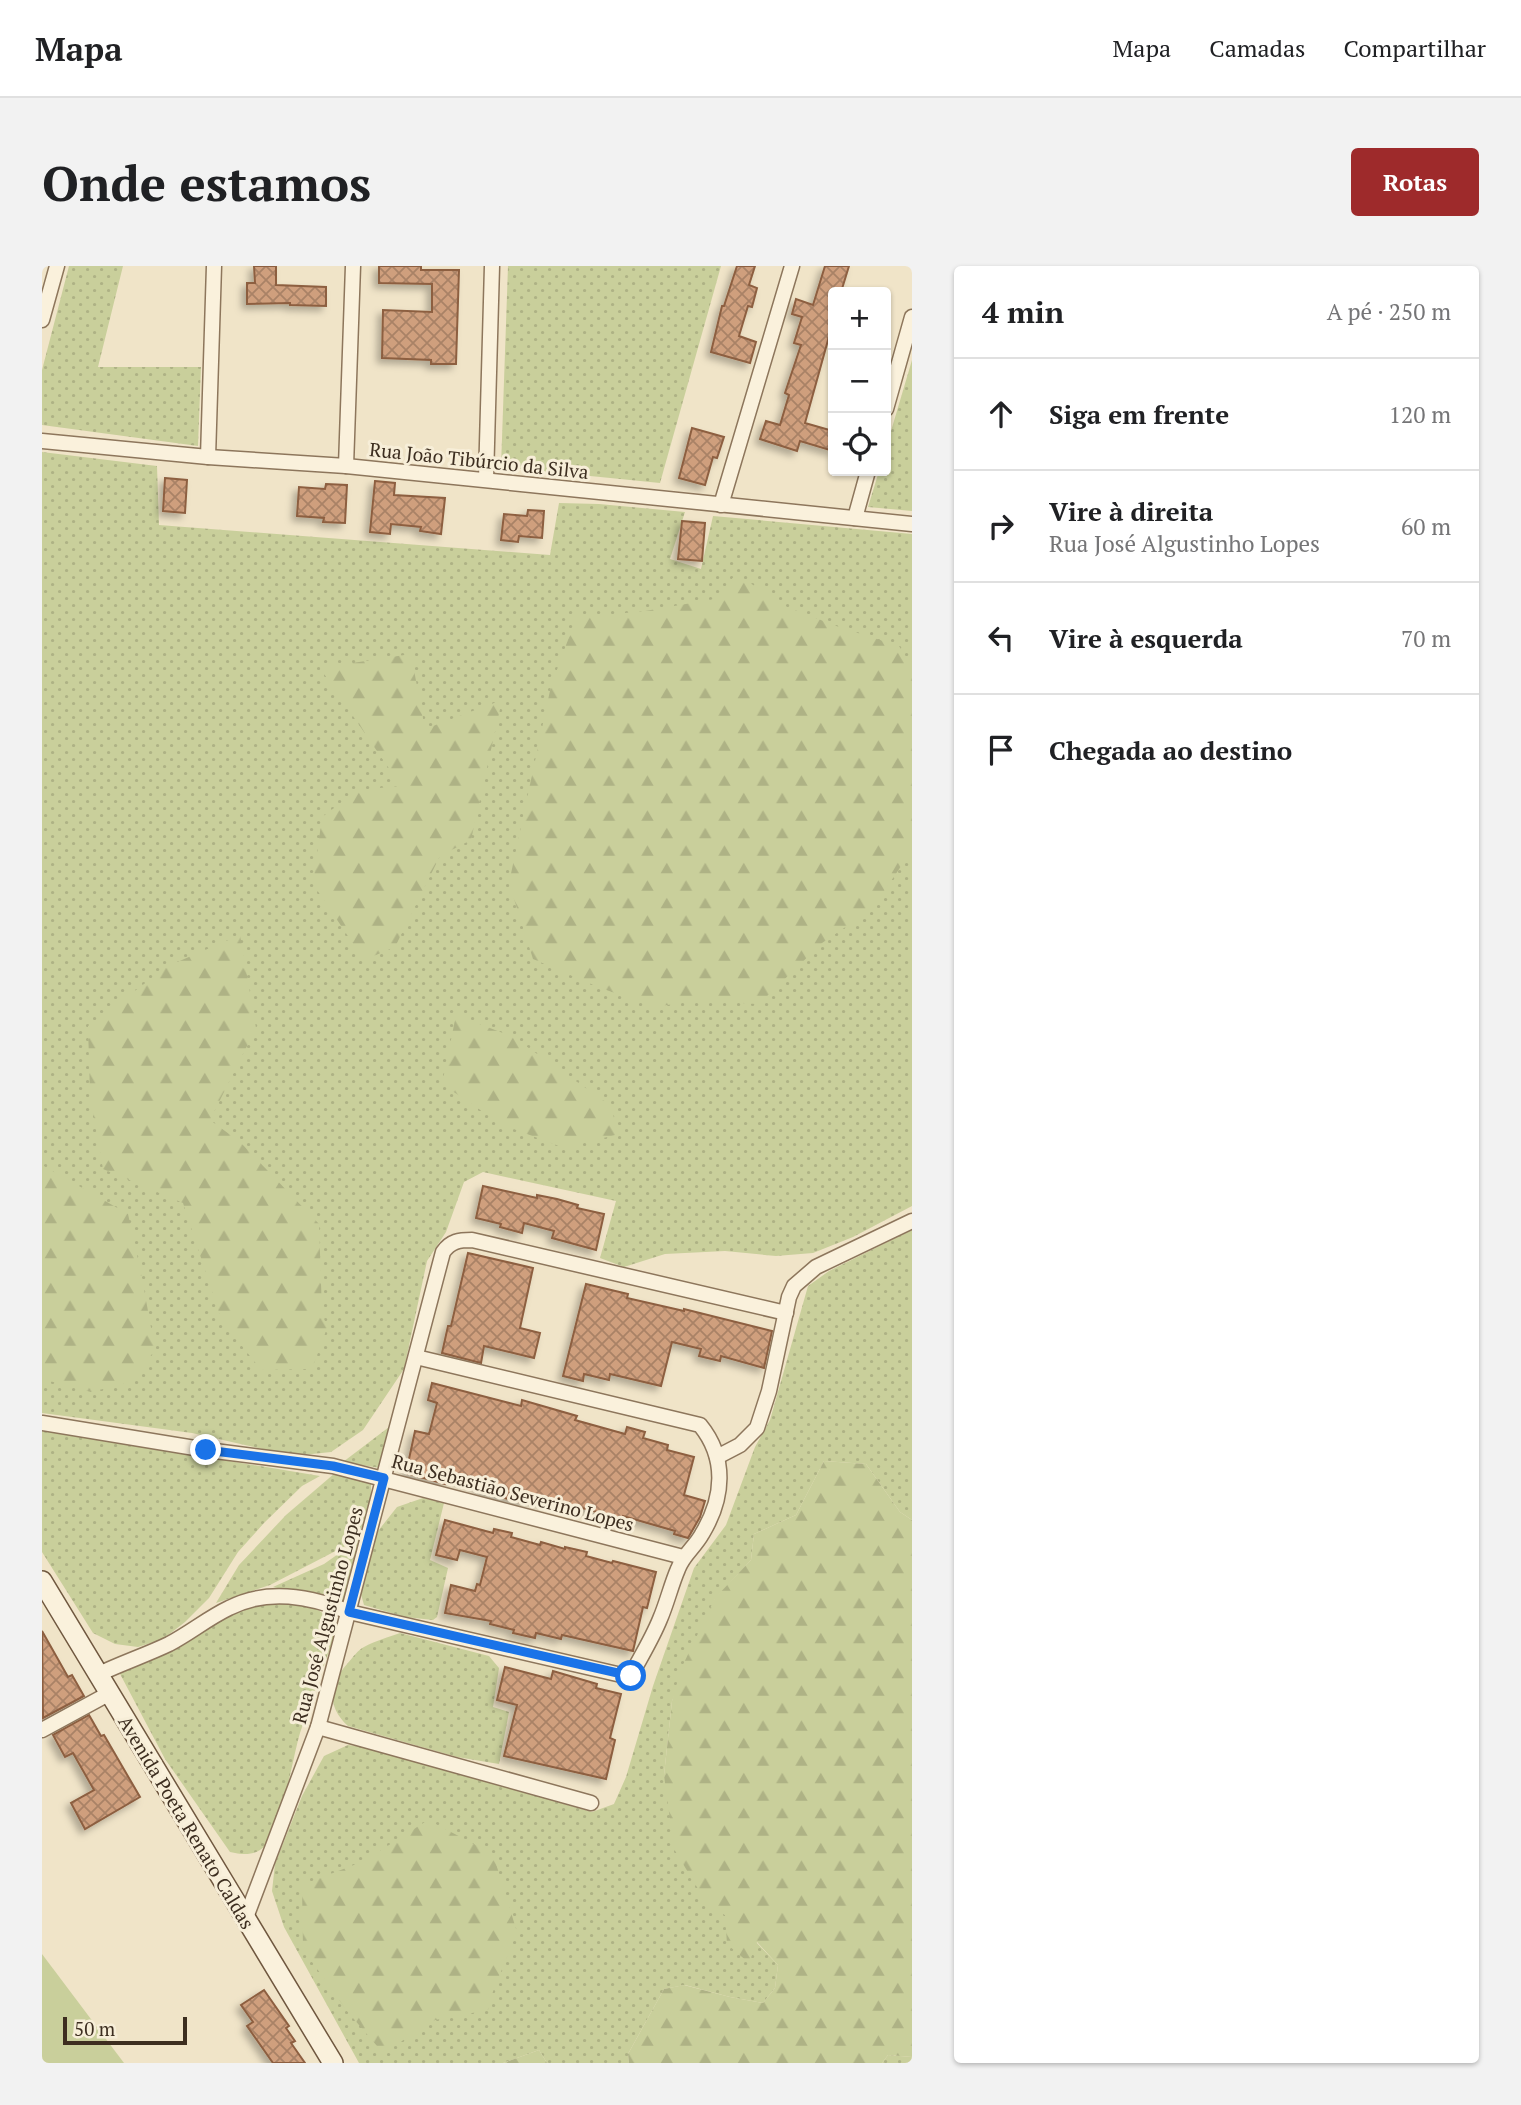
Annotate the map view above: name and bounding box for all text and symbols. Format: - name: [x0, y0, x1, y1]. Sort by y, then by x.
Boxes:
- text: Mapa: [35, 27, 123, 70]
- text: Mapa: [1113, 32, 1171, 64]
- text: Camadas: [1209, 32, 1305, 64]
- text: Compartilhar: [1343, 32, 1486, 64]
- button: Rotas: [1351, 148, 1479, 216]
- text: Onde estamos: [42, 150, 371, 215]
- map controls: [828, 287, 891, 476]
- button: +: [828, 287, 891, 350]
- text: 4 min: [982, 292, 1064, 332]
- text: A pé · 250 m: [1327, 296, 1451, 327]
- button: −: [828, 350, 891, 413]
- icon: ahead: [982, 395, 1020, 433]
- text: Siga em frente: [1049, 397, 1229, 431]
- text: 120 m: [1389, 399, 1451, 430]
- button: locate: [828, 413, 891, 476]
- street label: Rua João Tibúrcio da Silva: [368, 436, 590, 484]
- text: Vire à direita: [1049, 494, 1213, 528]
- icon: right: [982, 507, 1020, 545]
- text: 60 m: [1401, 511, 1451, 542]
- text: Rua José Algustinho Lopes: [1049, 528, 1320, 559]
- icon: left: [982, 619, 1020, 657]
- text: Vire à esquerda: [1049, 621, 1243, 655]
- text: 70 m: [1401, 623, 1451, 654]
- icon: arrive: [982, 731, 1020, 769]
- text: Chegada ao destino: [1049, 733, 1292, 767]
- route end: [190, 1434, 221, 1465]
- street label: Rua Sebastião Severino Lopes: [389, 1448, 637, 1536]
- street label: Rua José Algustinho Lopes: [286, 1504, 368, 1726]
- route start: [615, 1660, 646, 1691]
- street label: Avenida Poeta Renato Caldas: [113, 1711, 261, 1933]
- scale bar: [63, 2014, 187, 2046]
- text: 50 m: [74, 2016, 115, 2041]

